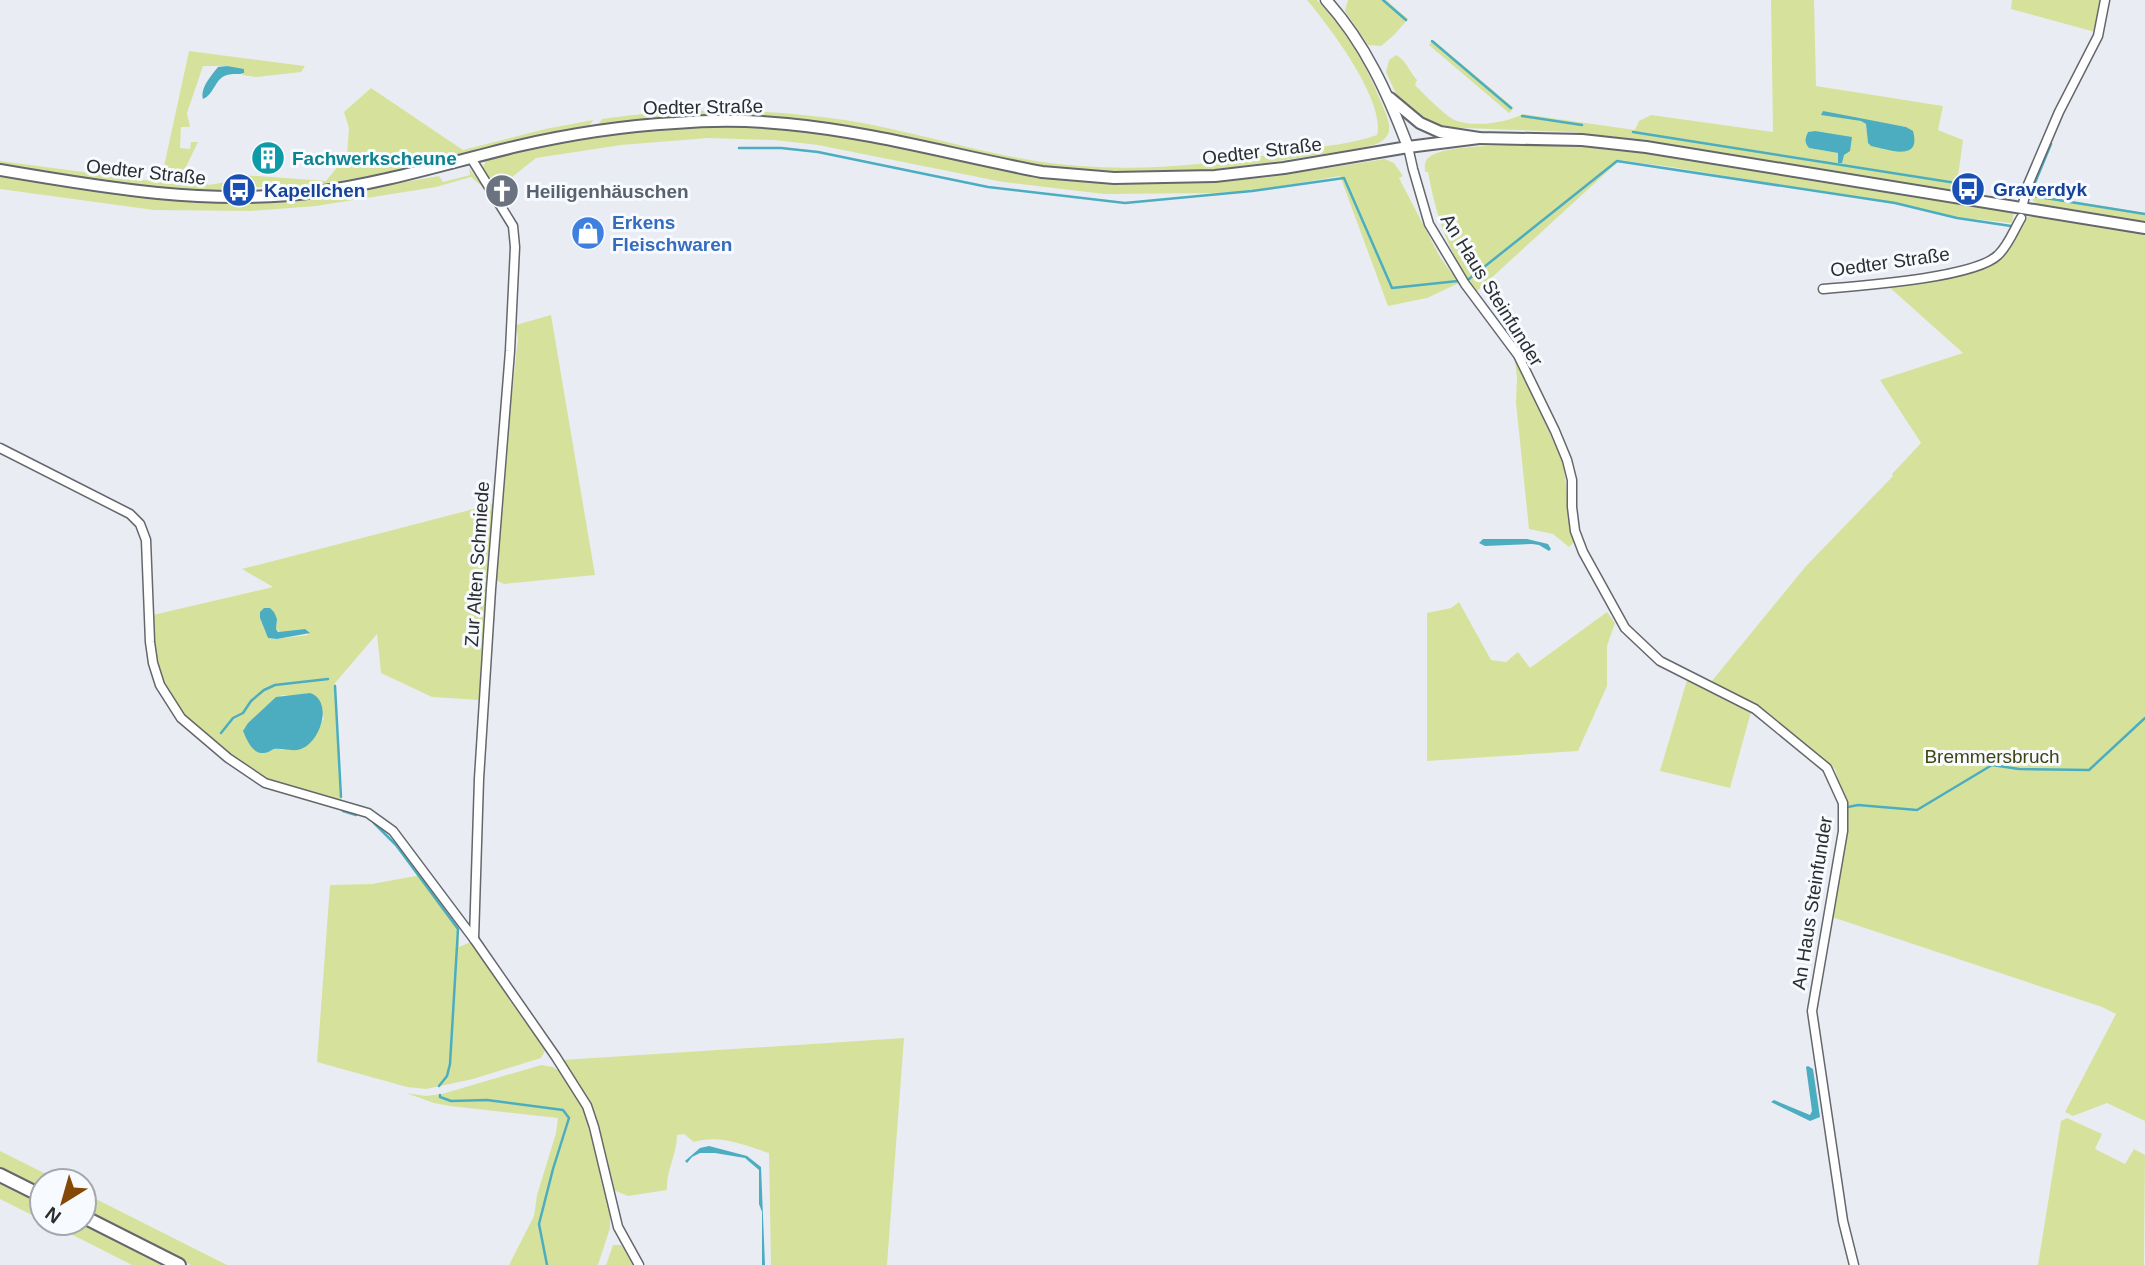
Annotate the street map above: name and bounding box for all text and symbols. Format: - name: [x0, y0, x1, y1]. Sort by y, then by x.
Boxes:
- street label: Oedter Straße: [643, 95, 763, 119]
- street label: Oedter Straße: [1201, 133, 1323, 169]
- building icon: Fachwerkscheune: [249, 139, 287, 177]
- place label: Fachwerkscheune: [292, 148, 457, 169]
- street label: Oedter Straße: [85, 155, 207, 189]
- bus stop icon: Graverdyk: [1949, 170, 1987, 208]
- bus stop icon: Kapellchen: [220, 171, 258, 209]
- church icon: Heiligenhäuschen: [483, 172, 521, 210]
- place label: Graverdyk: [1993, 179, 2087, 200]
- place label: Kapellchen: [264, 180, 365, 201]
- place label: Heiligenhäuschen: [526, 181, 689, 202]
- street label: An Haus Steinfunder: [1437, 210, 1548, 370]
- place label: Erkens Fleischwaren: [612, 212, 732, 255]
- shop icon: Erkens Fleischwaren: [569, 214, 607, 252]
- street label: Oedter Straße: [1829, 243, 1951, 281]
- street label: Zur Alten Schmiede: [461, 481, 493, 647]
- park label: Bremmersbruch: [1924, 746, 2060, 767]
- street label: An Haus Steinfunder: [1788, 814, 1836, 991]
- north arrow: [28, 1167, 98, 1237]
- text: N: [41, 1203, 65, 1228]

